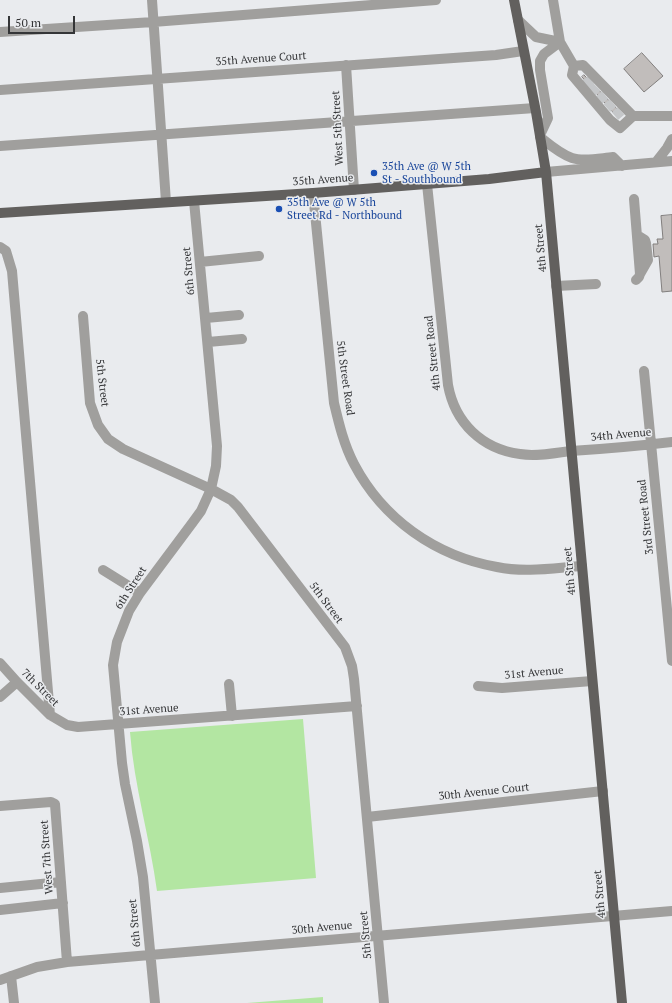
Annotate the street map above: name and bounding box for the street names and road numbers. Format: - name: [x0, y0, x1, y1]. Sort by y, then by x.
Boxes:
- street label: 35th Avenue Court: [215, 49, 307, 69]
- street label: West 5th Street: [329, 90, 347, 166]
- street label: 35th Avenue: [292, 171, 354, 189]
- street label: 4th Street: [532, 223, 550, 273]
- street label: 6th Street: [180, 246, 198, 296]
- street label: 4th Street Road: [422, 315, 444, 391]
- street label: 5th Street Road: [333, 340, 357, 416]
- street label: 5th Street: [92, 358, 112, 408]
- street label: 34th Avenue: [590, 426, 652, 444]
- street label: 3rd Street Road: [635, 479, 657, 555]
- street label: 4th Street: [561, 546, 579, 596]
- street label: 6th Street: [112, 564, 150, 612]
- street label: 5th Street: [306, 580, 346, 626]
- street label: 31st Avenue: [504, 664, 564, 682]
- street label: 7th Street: [18, 666, 62, 710]
- street label: 31st Avenue: [119, 701, 179, 719]
- street label: 30th Avenue Court: [438, 781, 530, 803]
- street label: West 7th Street: [38, 819, 56, 895]
- street label: 4th Street: [591, 869, 609, 919]
- street label: 6th Street: [126, 898, 144, 948]
- street label: 5th Street: [357, 910, 375, 960]
- street label: 30th Avenue: [291, 919, 353, 937]

